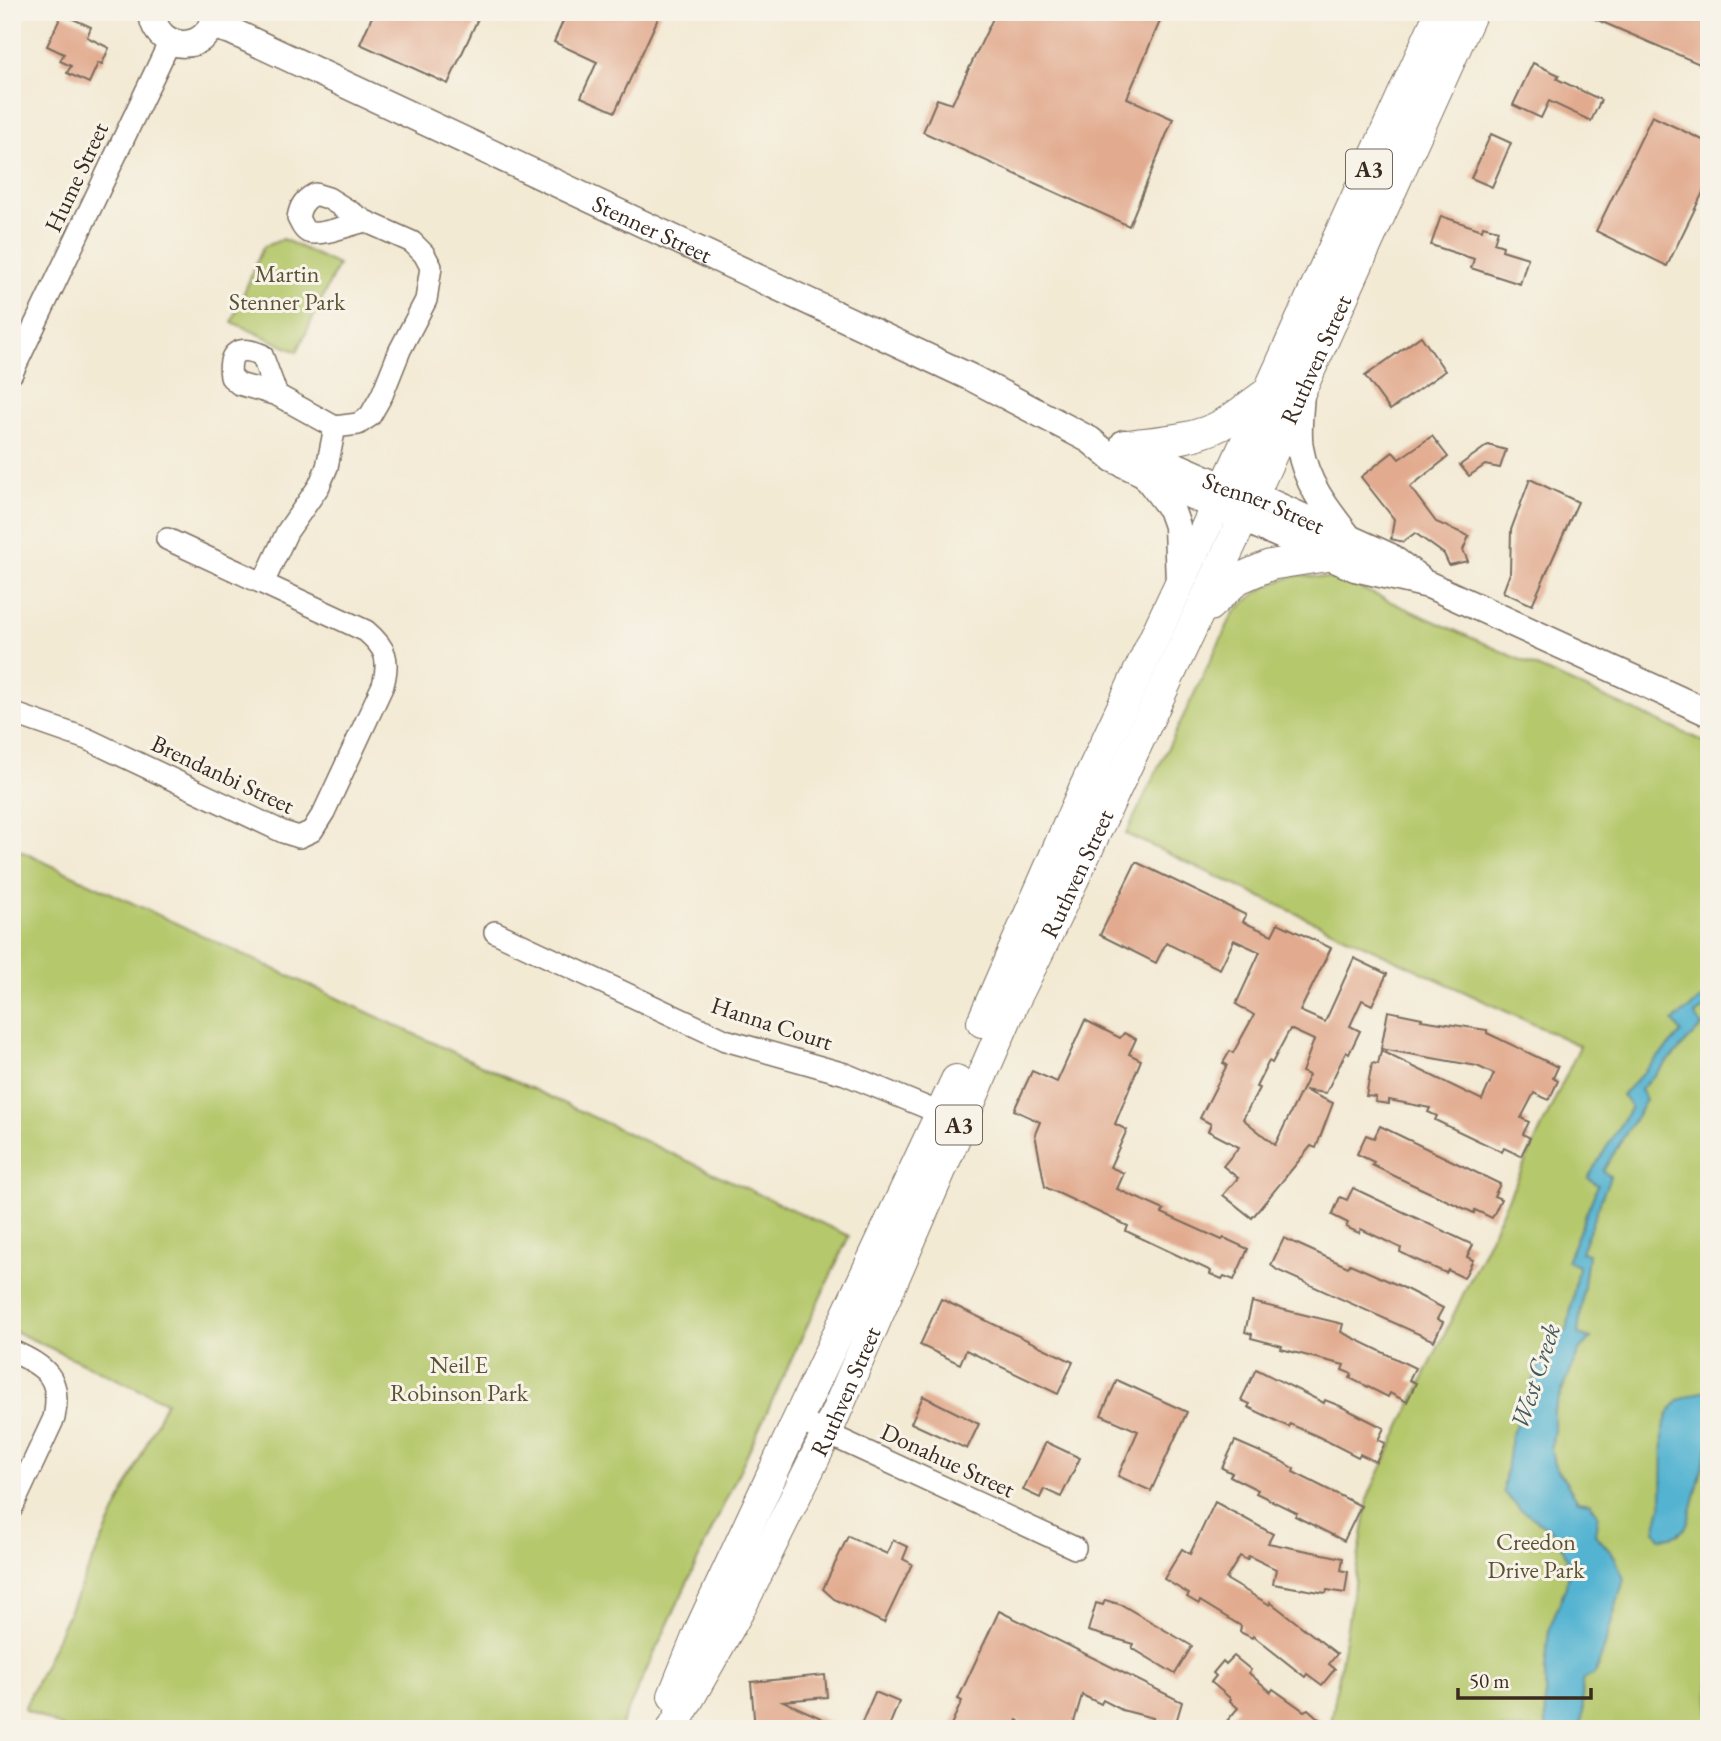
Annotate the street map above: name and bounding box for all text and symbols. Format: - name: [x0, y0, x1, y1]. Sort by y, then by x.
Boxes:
- street label: Hume Street: [37, 117, 115, 237]
- road number: A3: [1346, 150, 1392, 188]
- street label: Stenner Street: [588, 187, 718, 270]
- park label: Martin Stenner Park: [229, 258, 346, 317]
- street label: Ruthven Street: [1272, 289, 1358, 429]
- street label: Stenner Street: [1198, 464, 1330, 541]
- street label: Brendanbi Street: [147, 727, 300, 821]
- street label: Ruthven Street: [1033, 804, 1120, 943]
- street label: Hanna Court: [707, 989, 837, 1057]
- road number: A3: [936, 1106, 982, 1144]
- water label: West Creek: [1502, 1319, 1568, 1433]
- street label: Ruthven Street: [803, 1321, 887, 1461]
- park label: Neil E Robinson Park: [390, 1349, 529, 1408]
- street label: Donahue Street: [876, 1415, 1020, 1505]
- park label: Creedon Drive Park: [1488, 1526, 1585, 1585]
- scale bar: [1458, 1657, 1592, 1701]
- text: 50 m: [1469, 1667, 1510, 1694]

